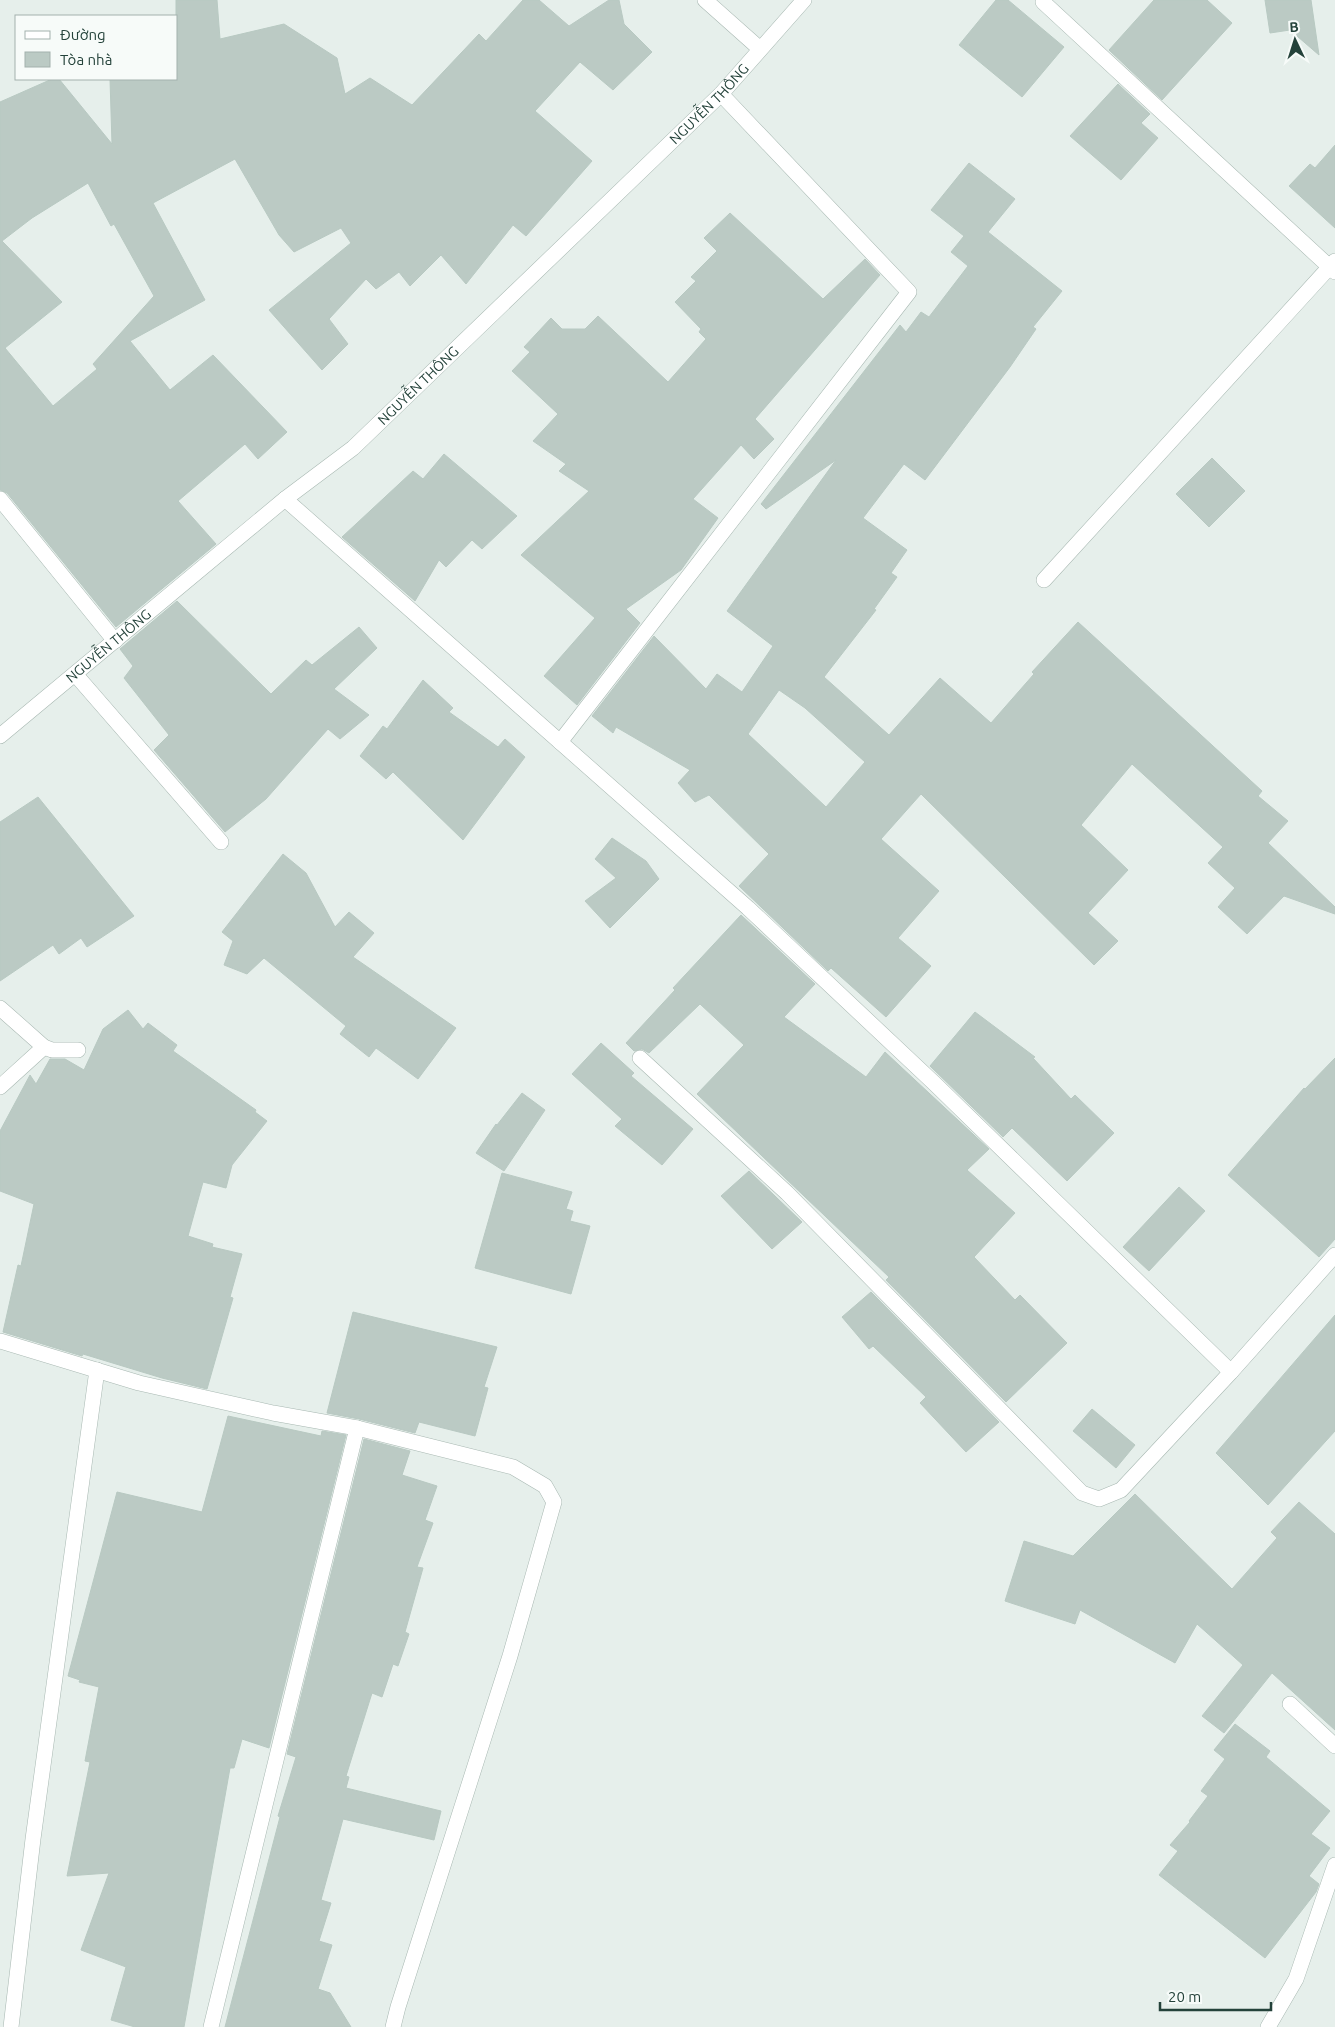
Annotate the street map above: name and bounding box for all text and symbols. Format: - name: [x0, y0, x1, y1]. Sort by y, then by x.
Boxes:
- legend: [15, 15, 178, 80]
- north arrow: [1270, 15, 1320, 65]
- text: B: [1289, 19, 1299, 35]
- text: Đường: [60, 26, 106, 43]
- text: Tòa nhà: [60, 51, 112, 68]
- street label: NGUYỄN THÔNG: [666, 61, 752, 147]
- street label: NGUYỄN THÔNG: [374, 343, 462, 428]
- street label: NGUYỄN THÔNG: [63, 606, 154, 686]
- scale bar: [1160, 1980, 1271, 2012]
- text: 20 m: [1168, 1988, 1201, 2005]

